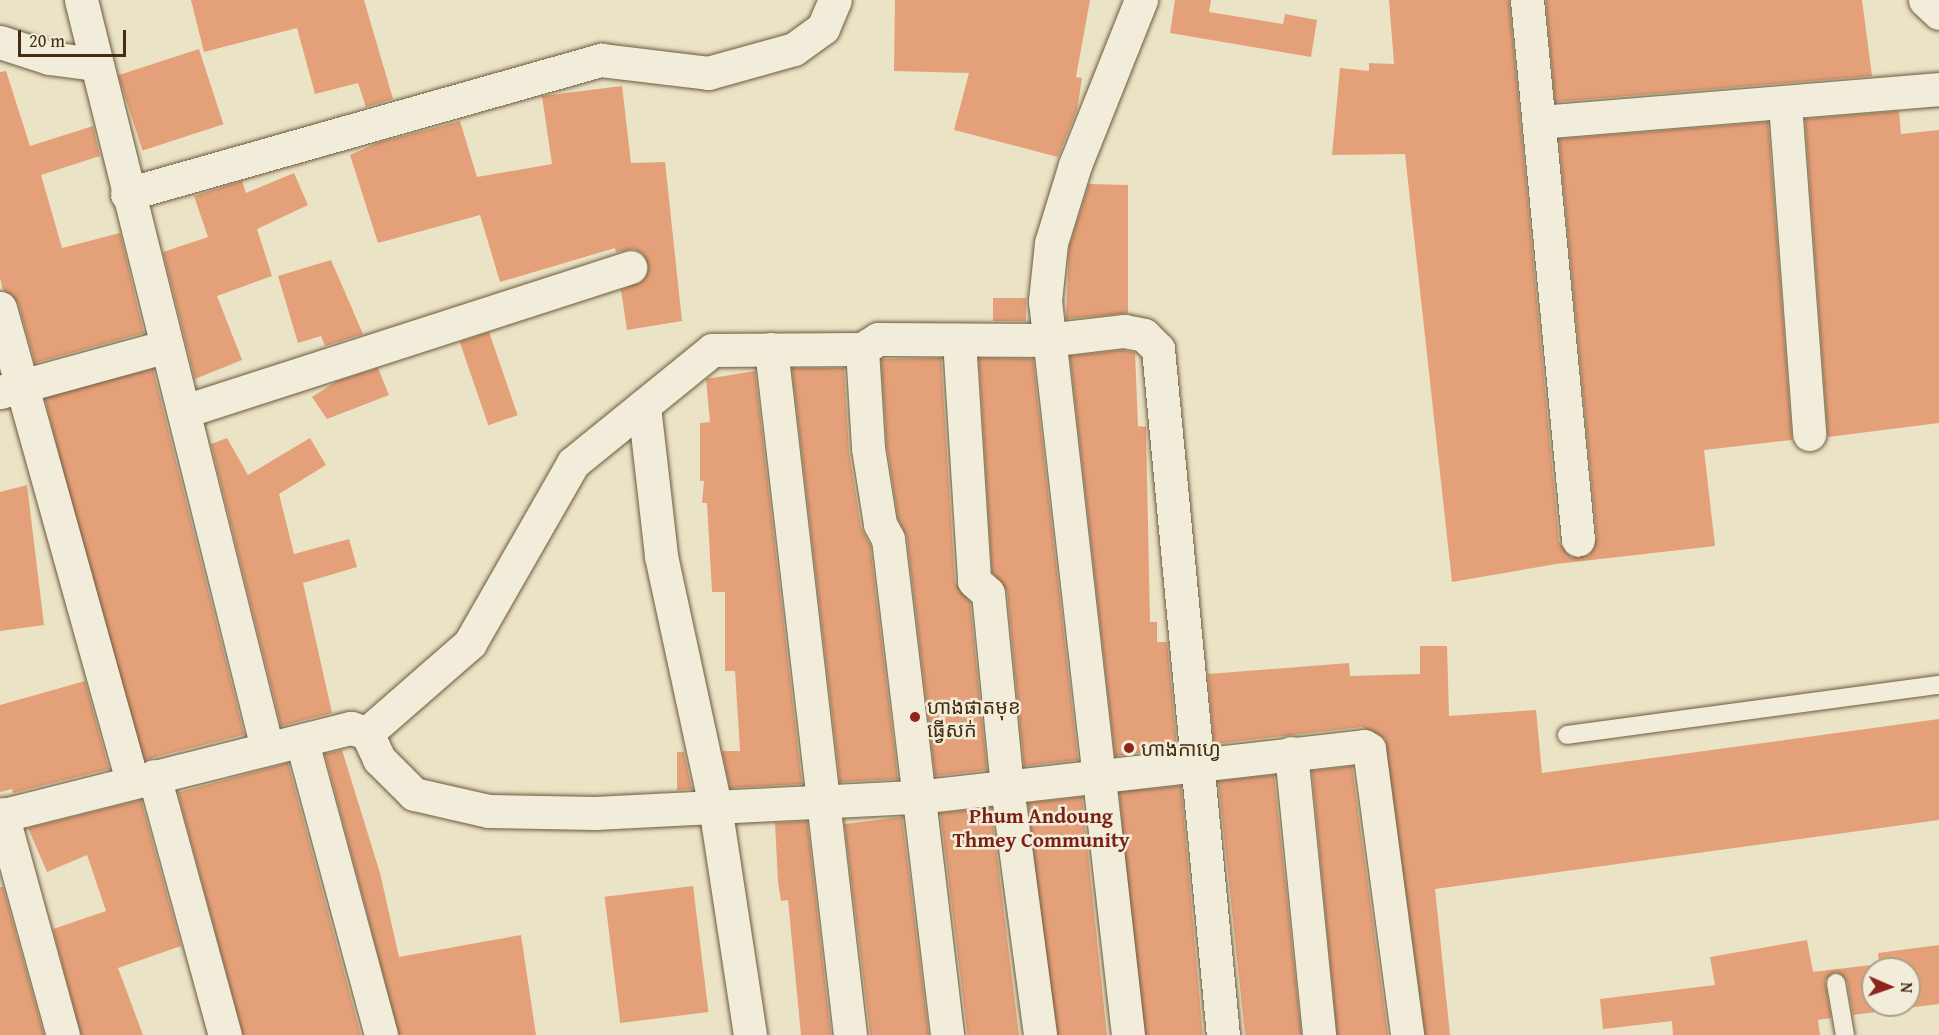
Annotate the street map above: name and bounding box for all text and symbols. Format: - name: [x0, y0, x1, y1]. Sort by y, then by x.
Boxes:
- scale bar: [21, 18, 129, 56]
- text: 20 m: [29, 27, 65, 54]
- place label: ហាងផាតមុខ ធ្វើសក់: [927, 694, 1021, 741]
- marker: ហាងផាតមុខ ធ្វើសក់: [908, 710, 922, 724]
- place label: ហាងកាហ្វេ: [1141, 736, 1221, 760]
- marker: ហាងកាហ្វេ: [1122, 741, 1136, 755]
- district label: Phum Andoung Thmey Community: [952, 803, 1130, 853]
- north arrow: [1861, 957, 1921, 1017]
- text: N: [1895, 982, 1919, 993]

